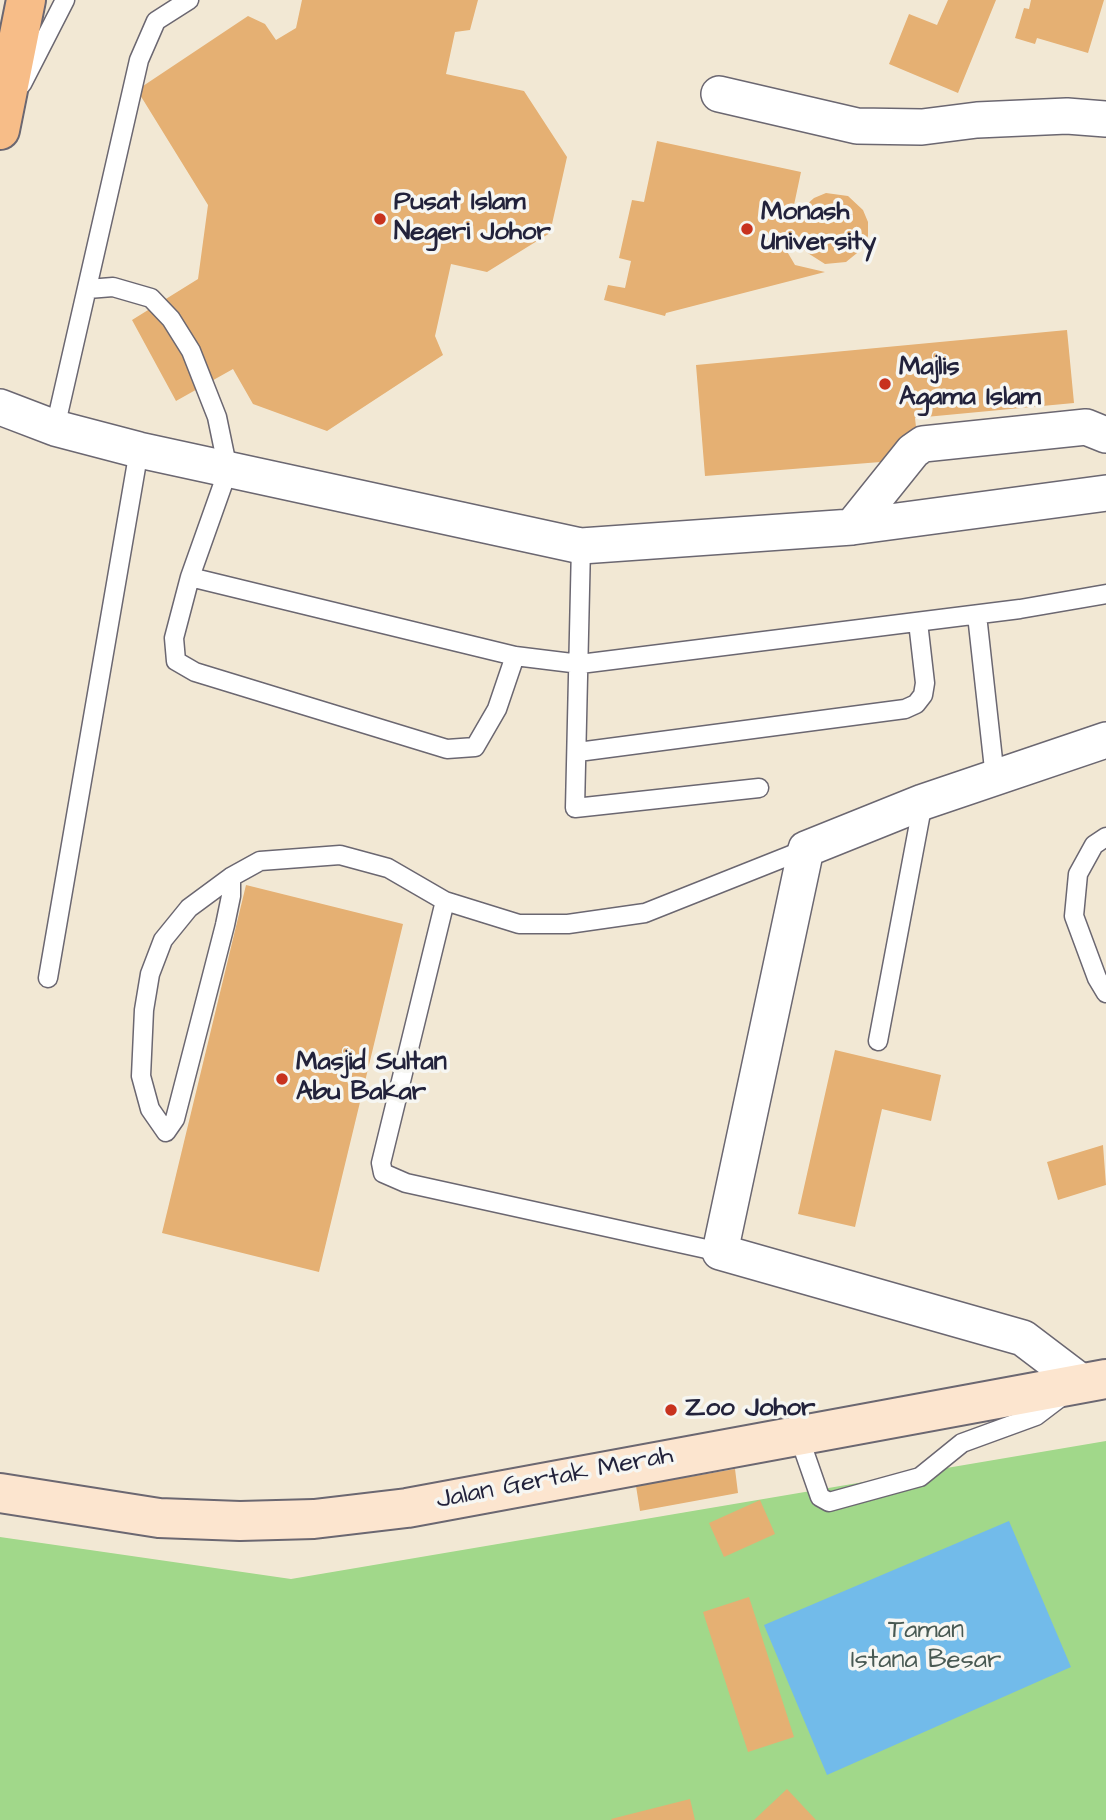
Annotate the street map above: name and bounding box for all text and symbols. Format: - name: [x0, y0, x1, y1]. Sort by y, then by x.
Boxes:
- place label: Pusat Islam Negeri Johor: [394, 188, 551, 249]
- place label: Monash University: [761, 198, 876, 260]
- marker: Pusat Islam Negeri Johor: [372, 211, 388, 227]
- marker: Monash University: [739, 221, 755, 237]
- place label: Majlis Agama Islam: [899, 353, 1041, 414]
- marker: Majlis Agama Islam: [877, 376, 893, 392]
- place label: Masjid Sultan Abu Bakar: [296, 1048, 447, 1110]
- marker: Masjid Sultan Abu Bakar: [274, 1071, 290, 1087]
- place label: Zoo Johor: [685, 1394, 815, 1426]
- marker: Zoo Johor: [663, 1402, 679, 1418]
- street label: Jalan Gertak Merah: [434, 1441, 676, 1517]
- park label: Taman Istana Besar: [851, 1616, 1001, 1678]

